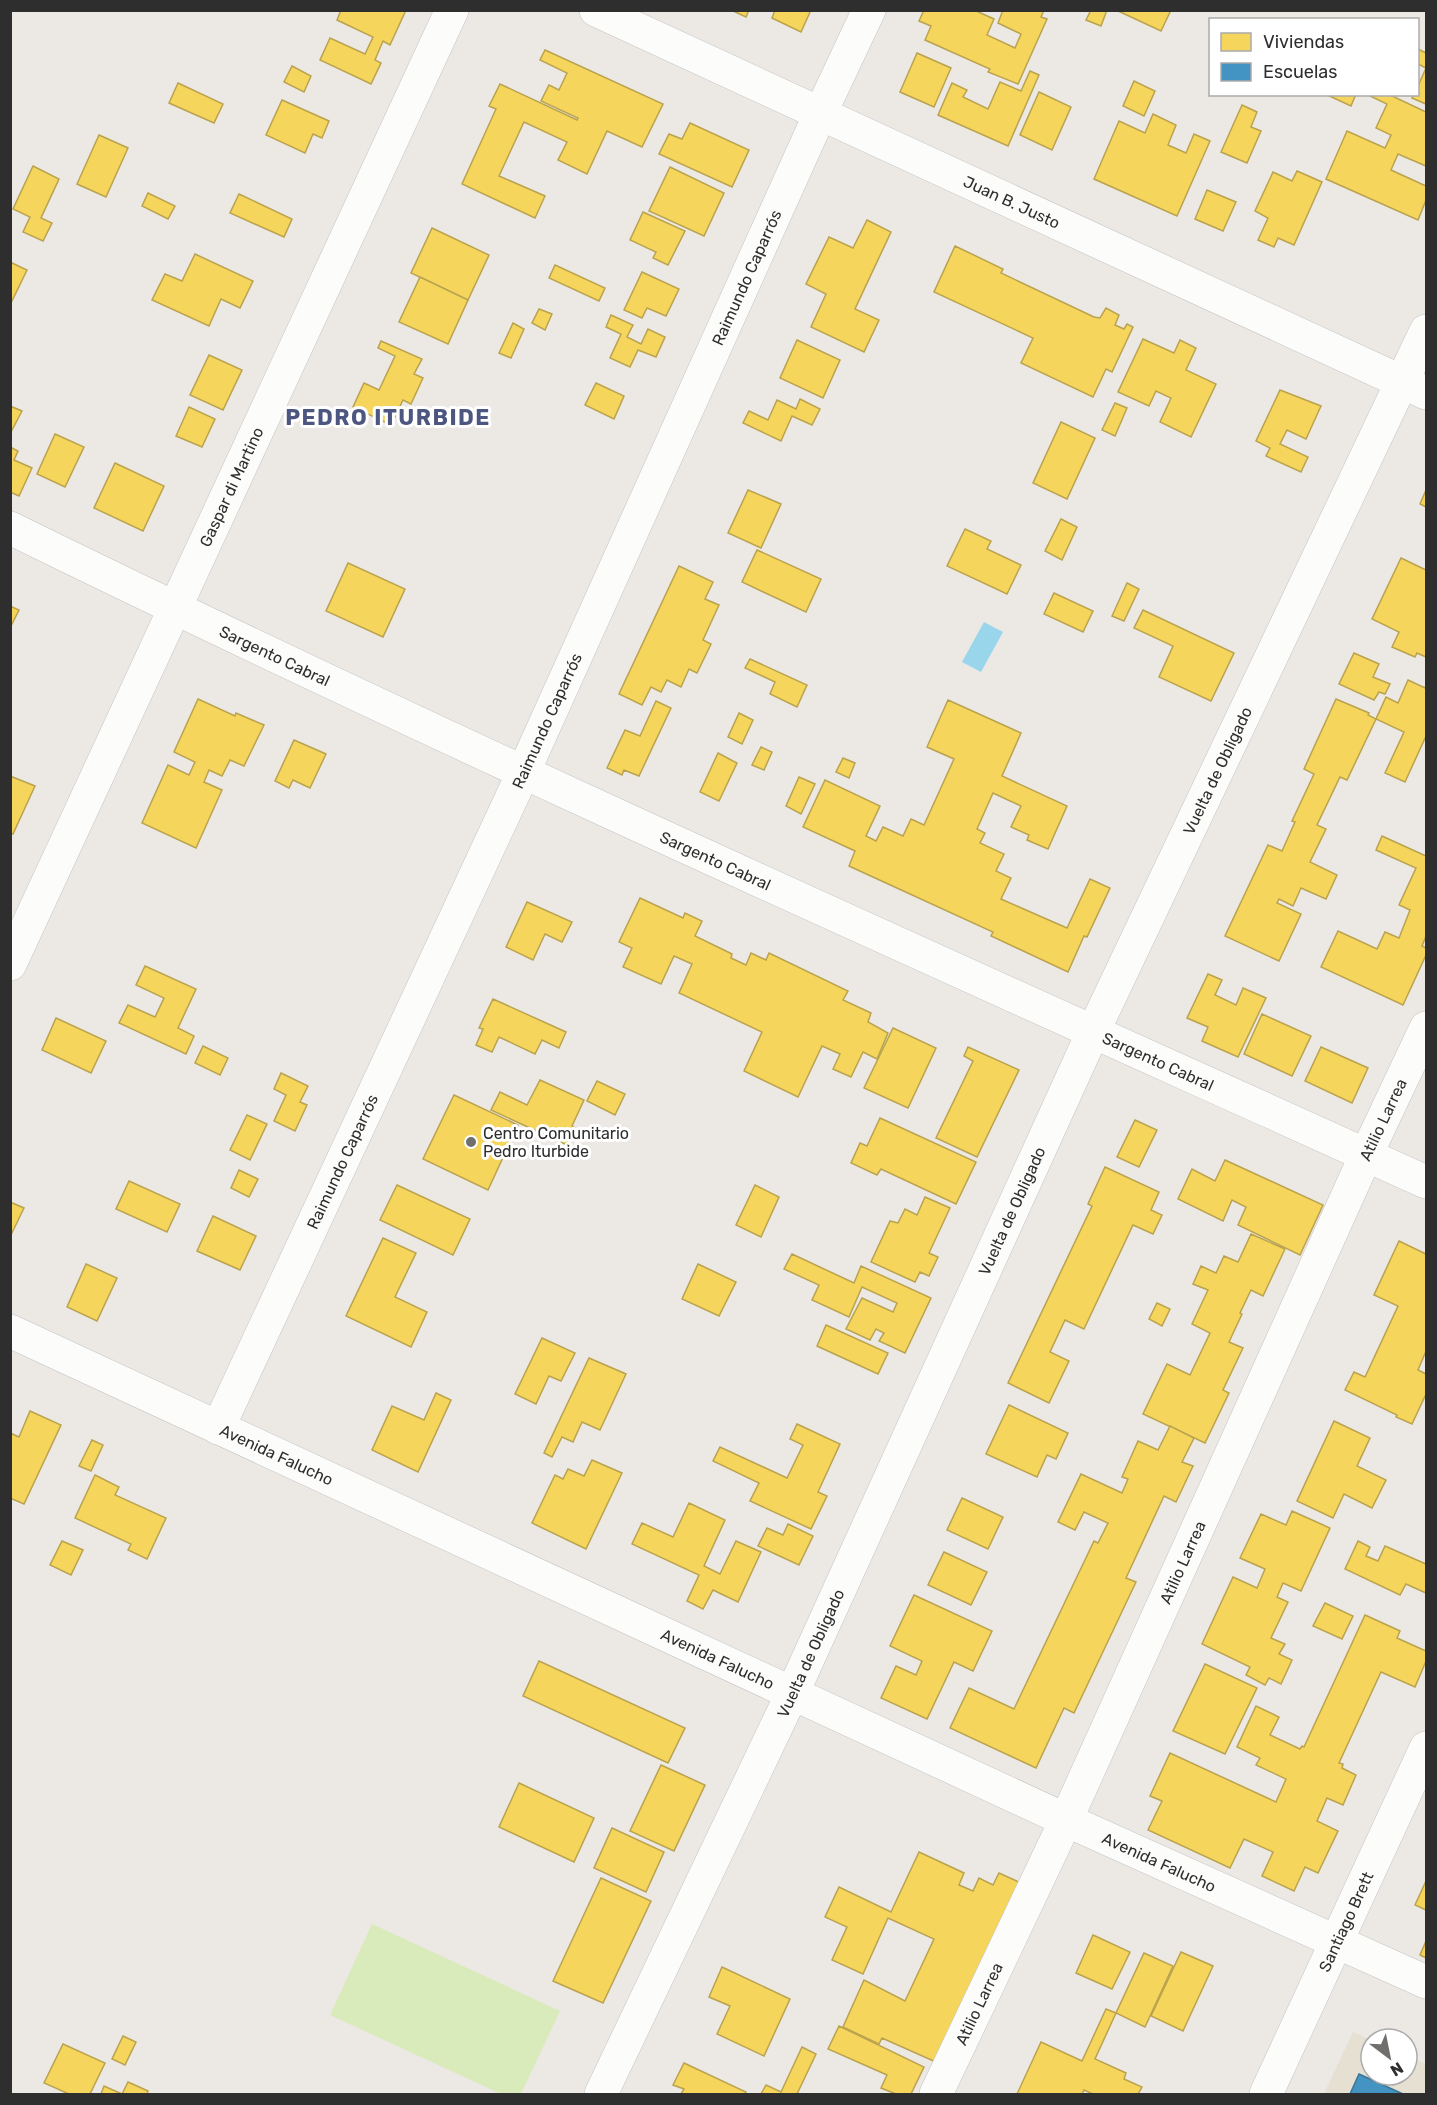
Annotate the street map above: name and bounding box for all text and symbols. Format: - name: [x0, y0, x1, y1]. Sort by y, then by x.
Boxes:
- legend: [1209, 18, 1419, 96]
- text: Viviendas: [1263, 31, 1344, 53]
- text: Escuelas: [1263, 61, 1337, 83]
- street label: Juan B. Justo: [960, 172, 1063, 233]
- street label: Raimundo Caparrós: [708, 207, 786, 349]
- district label: PEDRO ITURBIDE: [285, 404, 491, 431]
- street label: Gaspar di Martino: [196, 424, 268, 550]
- street label: Sargento Cabral: [216, 622, 333, 690]
- street label: Raimundo Caparrós: [508, 650, 586, 792]
- street label: Vuelta de Obligado: [1179, 704, 1256, 838]
- street label: Sargento Cabral: [657, 827, 774, 895]
- street label: Sargento Cabral: [1099, 1028, 1217, 1095]
- street label: Atilio Larrea: [1356, 1075, 1411, 1164]
- street label: Raimundo Caparrós: [303, 1091, 382, 1232]
- place label: Centro Comunitario Pedro Iturbide: [483, 1124, 629, 1161]
- marker: Centro Comunitario Pedro Iturbide: [464, 1135, 478, 1149]
- street label: Vuelta de Obligado: [975, 1144, 1050, 1278]
- street label: Avenida Falucho: [217, 1421, 336, 1489]
- street label: Atilio Larrea: [1156, 1518, 1210, 1607]
- street label: Vuelta de Obligado: [773, 1586, 848, 1721]
- street label: Avenida Falucho: [658, 1625, 777, 1694]
- street label: Avenida Falucho: [1099, 1829, 1219, 1896]
- street label: Santiago Brett: [1315, 1869, 1378, 1975]
- street label: Atilio Larrea: [952, 1960, 1007, 2048]
- north arrow: [1359, 2027, 1419, 2087]
- text: N: [1387, 2058, 1407, 2080]

